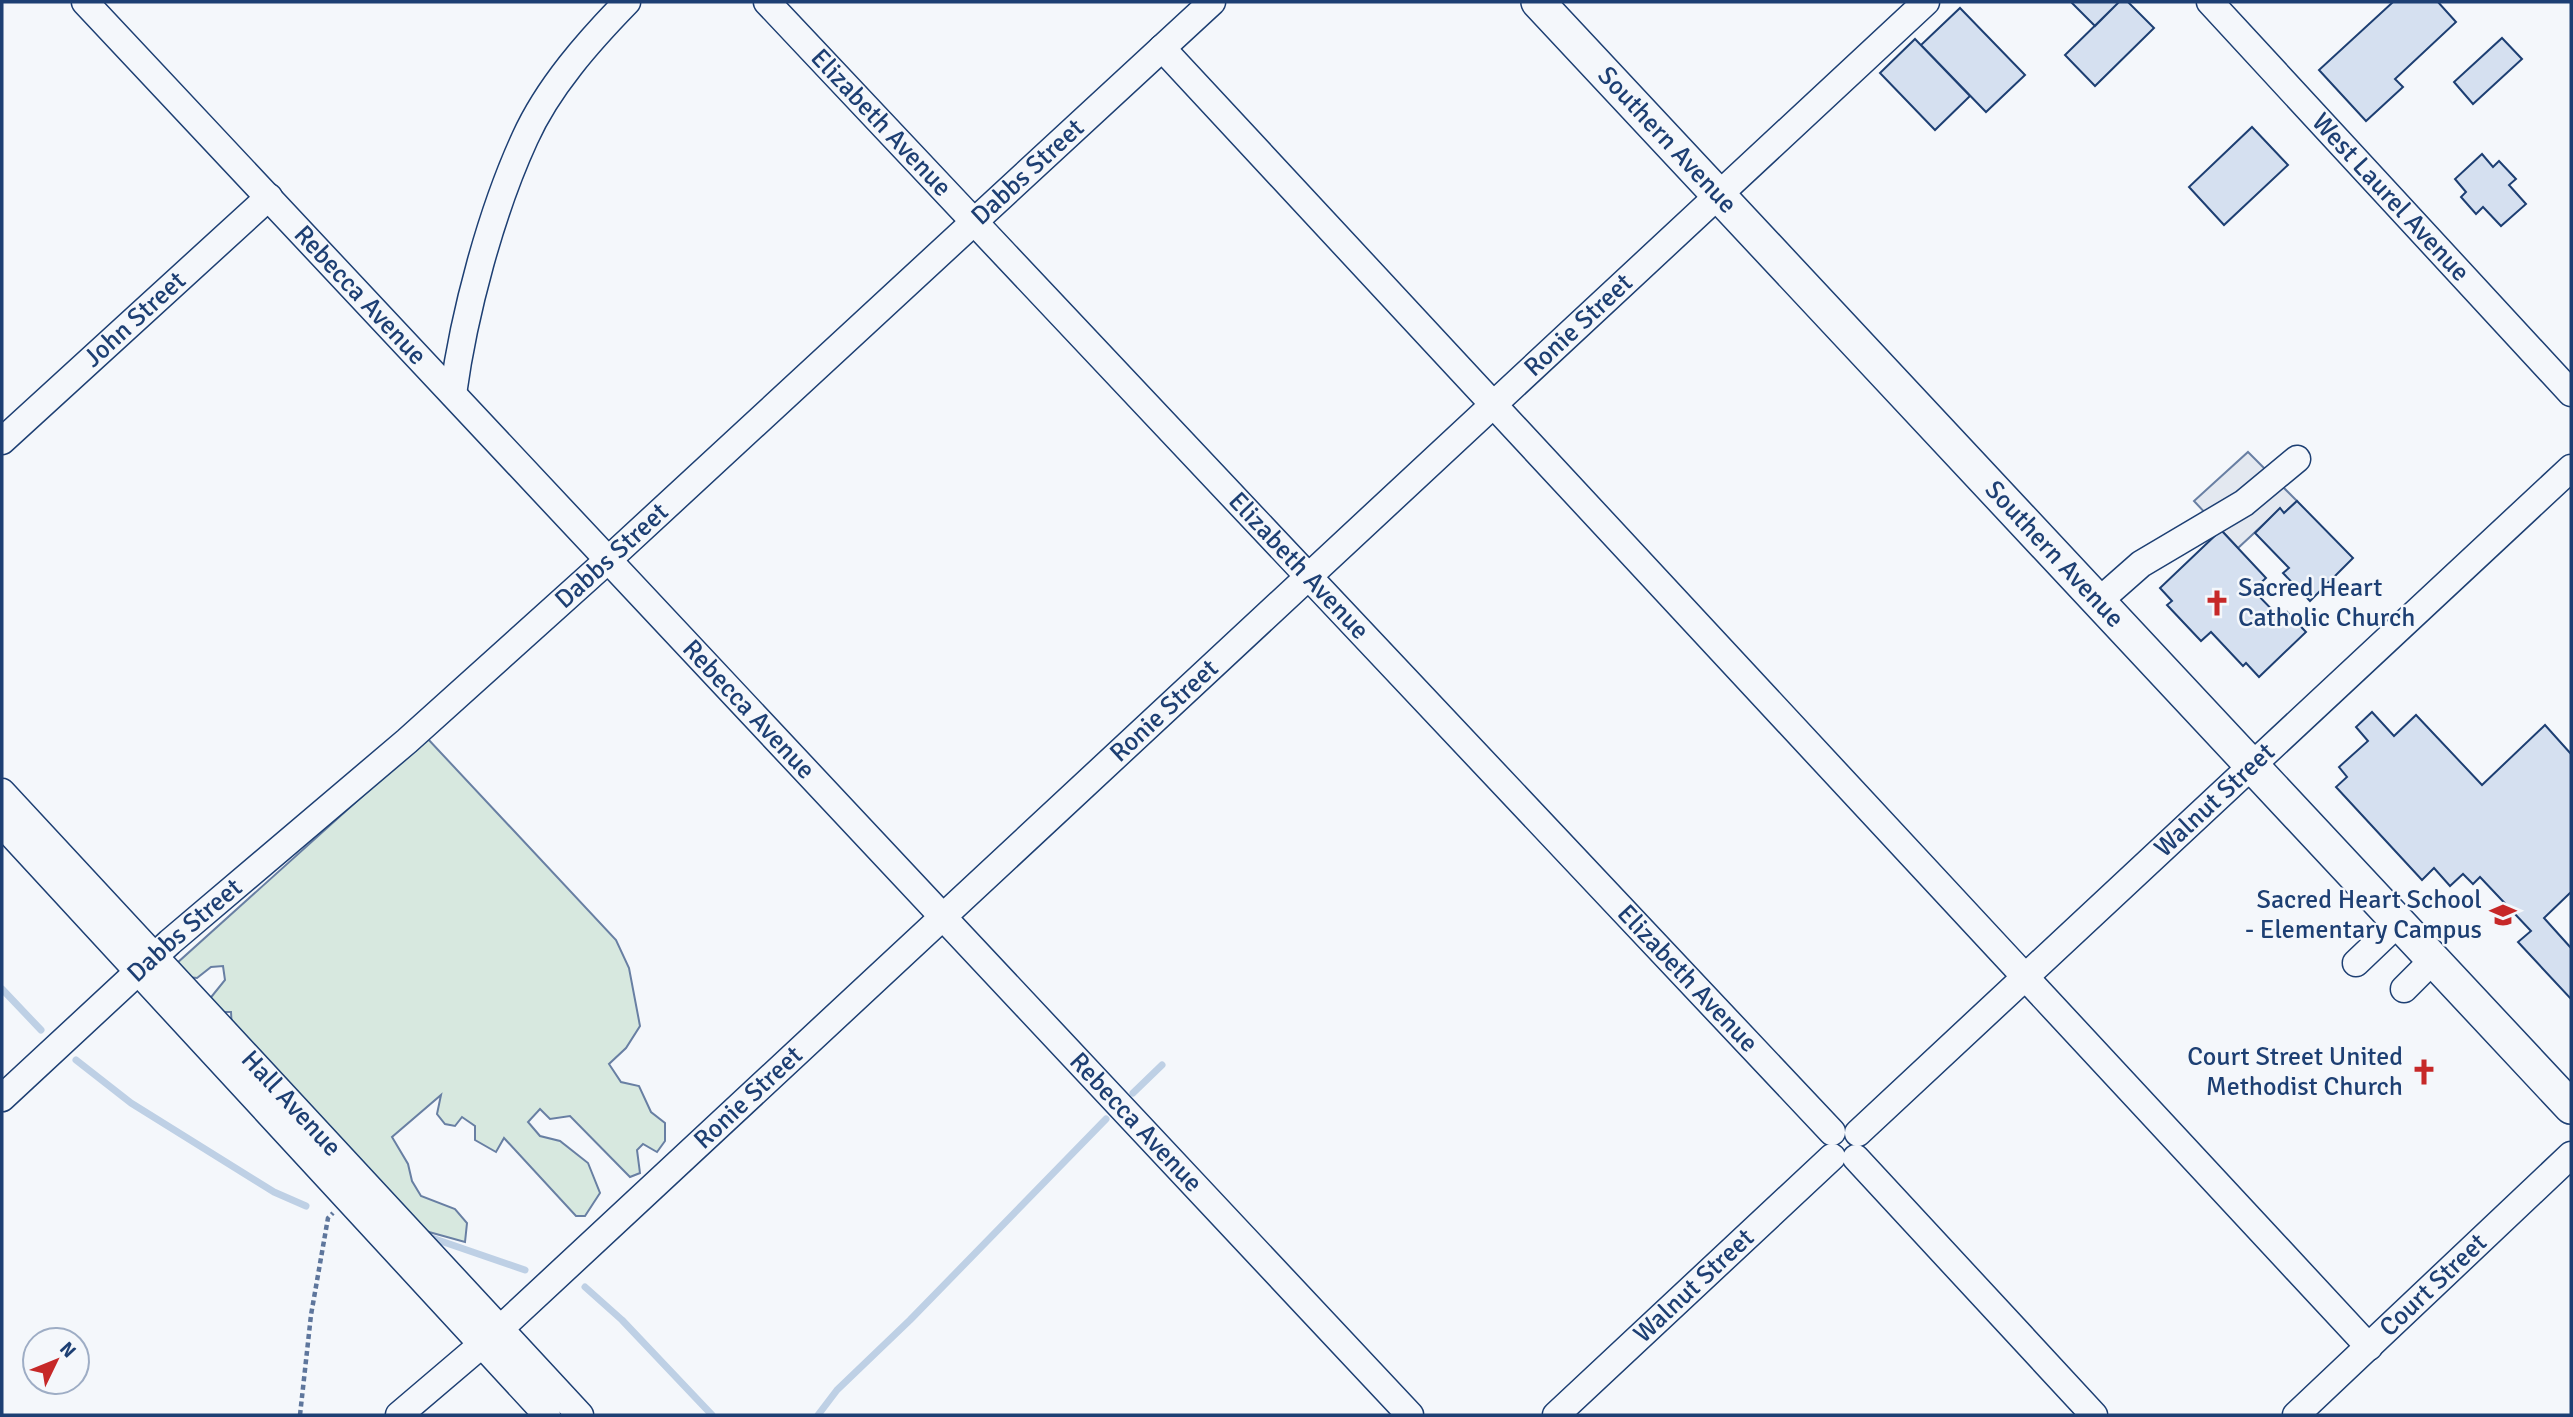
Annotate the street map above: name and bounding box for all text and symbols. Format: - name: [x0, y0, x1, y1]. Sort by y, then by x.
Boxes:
- street label: Elizabeth Avenue: [804, 42, 958, 203]
- street label: Southern Avenue: [1591, 60, 1743, 220]
- street label: West Laurel Avenue: [2305, 107, 2476, 288]
- street label: Dabbs Street: [965, 112, 1091, 232]
- street label: Rebecca Avenue: [287, 219, 433, 372]
- street label: John Street: [77, 265, 193, 374]
- street label: Ronie Street: [1518, 267, 1639, 384]
- street label: Southern Avenue: [1978, 474, 2131, 634]
- street label: Elizabeth Avenue: [1221, 485, 1376, 647]
- street label: Dabbs Street: [549, 496, 675, 616]
- place label: Sacred Heart Catholic Church: [2238, 572, 2415, 634]
- church icon: Sacred Heart Catholic Church: [2202, 588, 2232, 618]
- street label: Rebecca Avenue: [675, 633, 822, 786]
- street label: Ronie Street: [1103, 653, 1225, 769]
- street label: Walnut Street: [2148, 736, 2282, 864]
- street label: Dabbs Street: [121, 872, 249, 989]
- place label: Sacred Heart School - Elementary Campus: [2245, 884, 2482, 946]
- street label: Elizabeth Avenue: [1610, 898, 1765, 1059]
- school or university icon: Sacred Heart School - Elementary Campus: [2488, 900, 2518, 930]
- street label: Ronie Street: [688, 1040, 809, 1156]
- place label: Court Street United Methodist Church: [2187, 1041, 2403, 1103]
- street label: Hall Avenue: [234, 1044, 348, 1163]
- street label: Rebecca Avenue: [1063, 1046, 1209, 1199]
- church icon: Court Street United Methodist Church: [2409, 1057, 2439, 1087]
- street label: Walnut Street: [1627, 1222, 1761, 1350]
- street label: Court Street: [2373, 1227, 2494, 1344]
- north arrow: [21, 1326, 91, 1396]
- text: N: [54, 1337, 81, 1363]

